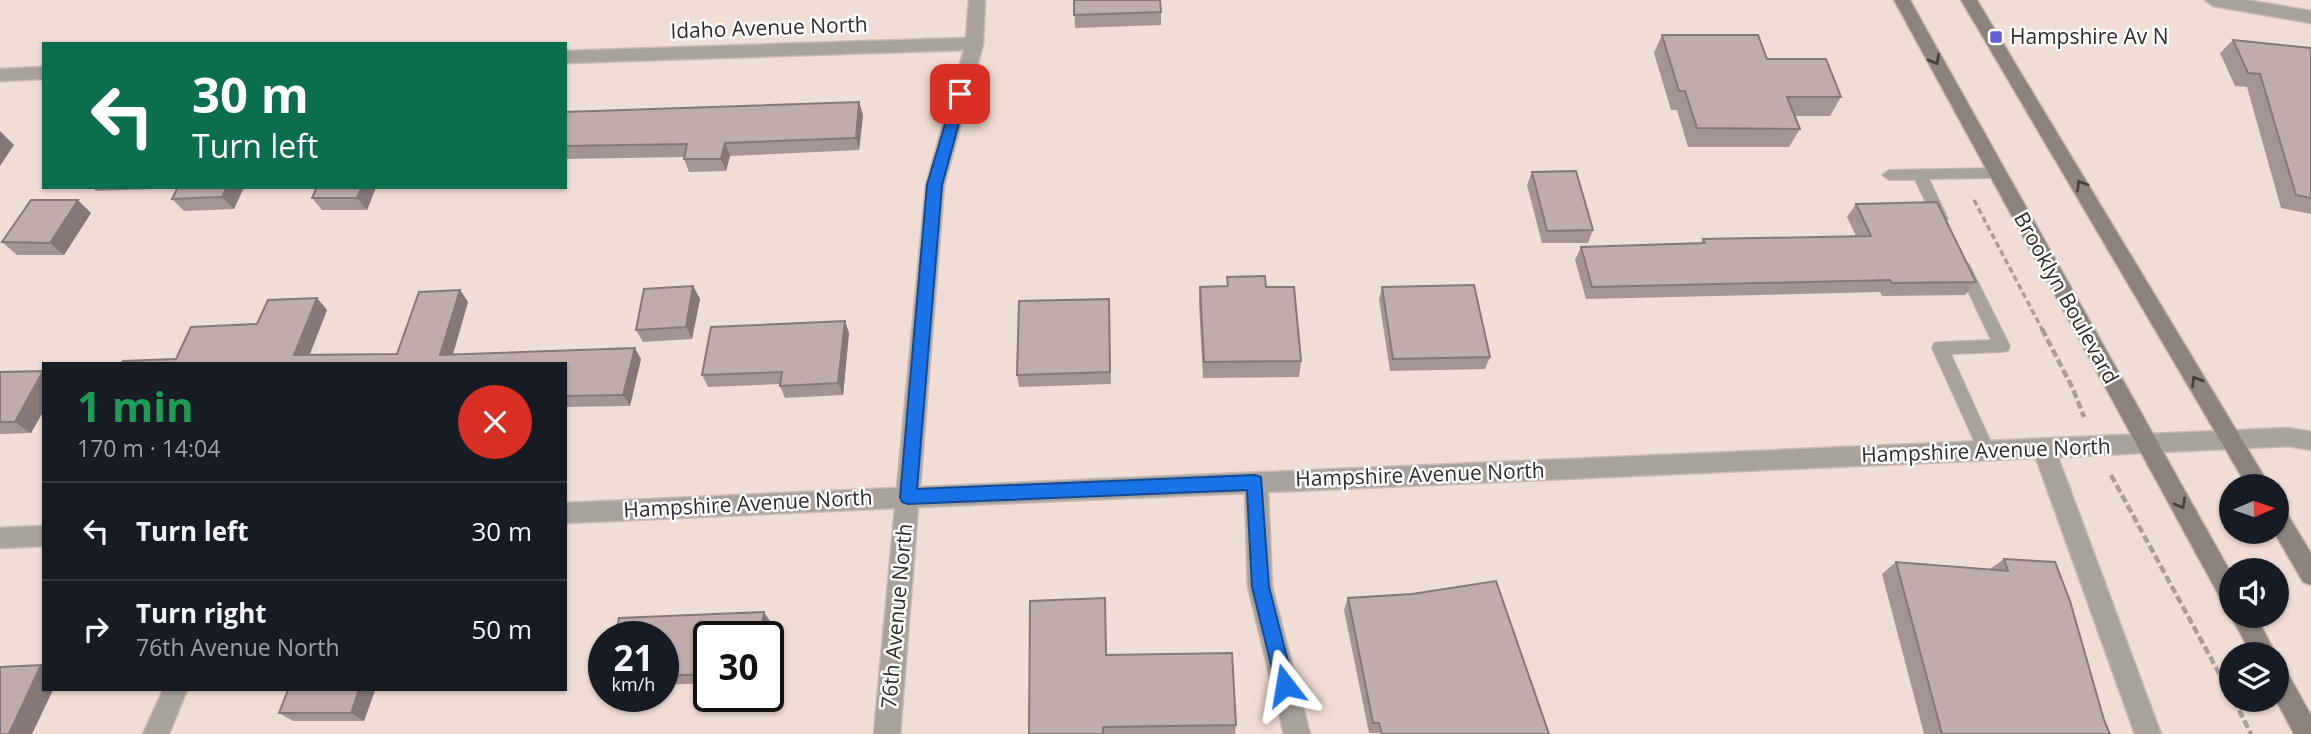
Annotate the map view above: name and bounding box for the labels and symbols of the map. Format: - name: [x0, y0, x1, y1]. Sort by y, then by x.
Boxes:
- street label: Idaho Avenue North: [670, 10, 868, 44]
- place label: Hampshire Av N: [2010, 22, 2169, 50]
- marker: Hampshire Av N: [1988, 29, 2004, 45]
- one-way arrow: [1927, 53, 1940, 65]
- pin: [930, 64, 990, 124]
- one-way arrow: [2076, 180, 2089, 193]
- street label: Brooklyn Boulevard: [2008, 207, 2126, 388]
- one-way arrow: [2192, 376, 2205, 389]
- street label: Hampshire Avenue North: [1861, 432, 2111, 468]
- street label: Hampshire Avenue North: [1295, 456, 1545, 492]
- north arrow: [2219, 474, 2289, 544]
- street label: Hampshire Avenue North: [623, 482, 873, 524]
- one-way arrow: [2173, 497, 2186, 509]
- street label: 76th Avenue North: [874, 522, 918, 710]
- speed limit sign: 30: [693, 621, 784, 712]
- position arrow: [1248, 648, 1322, 722]

